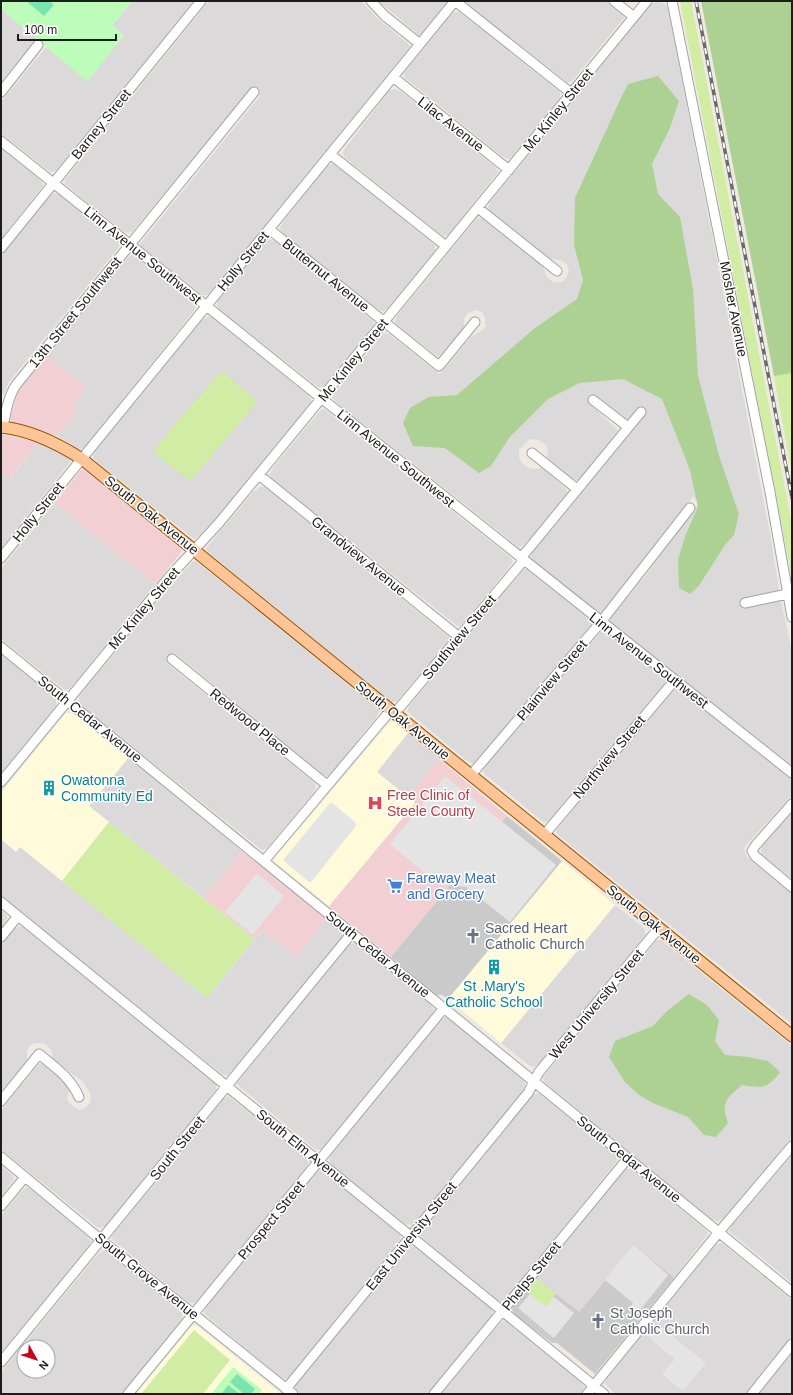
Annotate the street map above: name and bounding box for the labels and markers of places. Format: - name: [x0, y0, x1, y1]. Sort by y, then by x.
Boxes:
- place label: Owatonna Community Ed: [61, 772, 153, 804]
- building icon: Owatonna Community Ed: [40, 779, 58, 797]
- place label: Free Clinic of Steele County: [387, 787, 475, 819]
- hospital icon: Free Clinic of Steele County: [366, 794, 384, 812]
- place label: Fareway Meat and Grocery: [407, 870, 496, 902]
- supermarket icon: Fareway Meat and Grocery: [386, 877, 404, 895]
- place label: Sacred Heart Catholic Church: [485, 920, 585, 952]
- church icon: Sacred Heart Catholic Church: [464, 927, 482, 945]
- building icon: St .Mary's Catholic School: [485, 958, 503, 976]
- place label: St .Mary's Catholic School: [445, 978, 543, 1010]
- place label: St Joseph Catholic Church: [610, 1305, 710, 1337]
- church icon: St Joseph Catholic Church: [589, 1312, 607, 1330]

